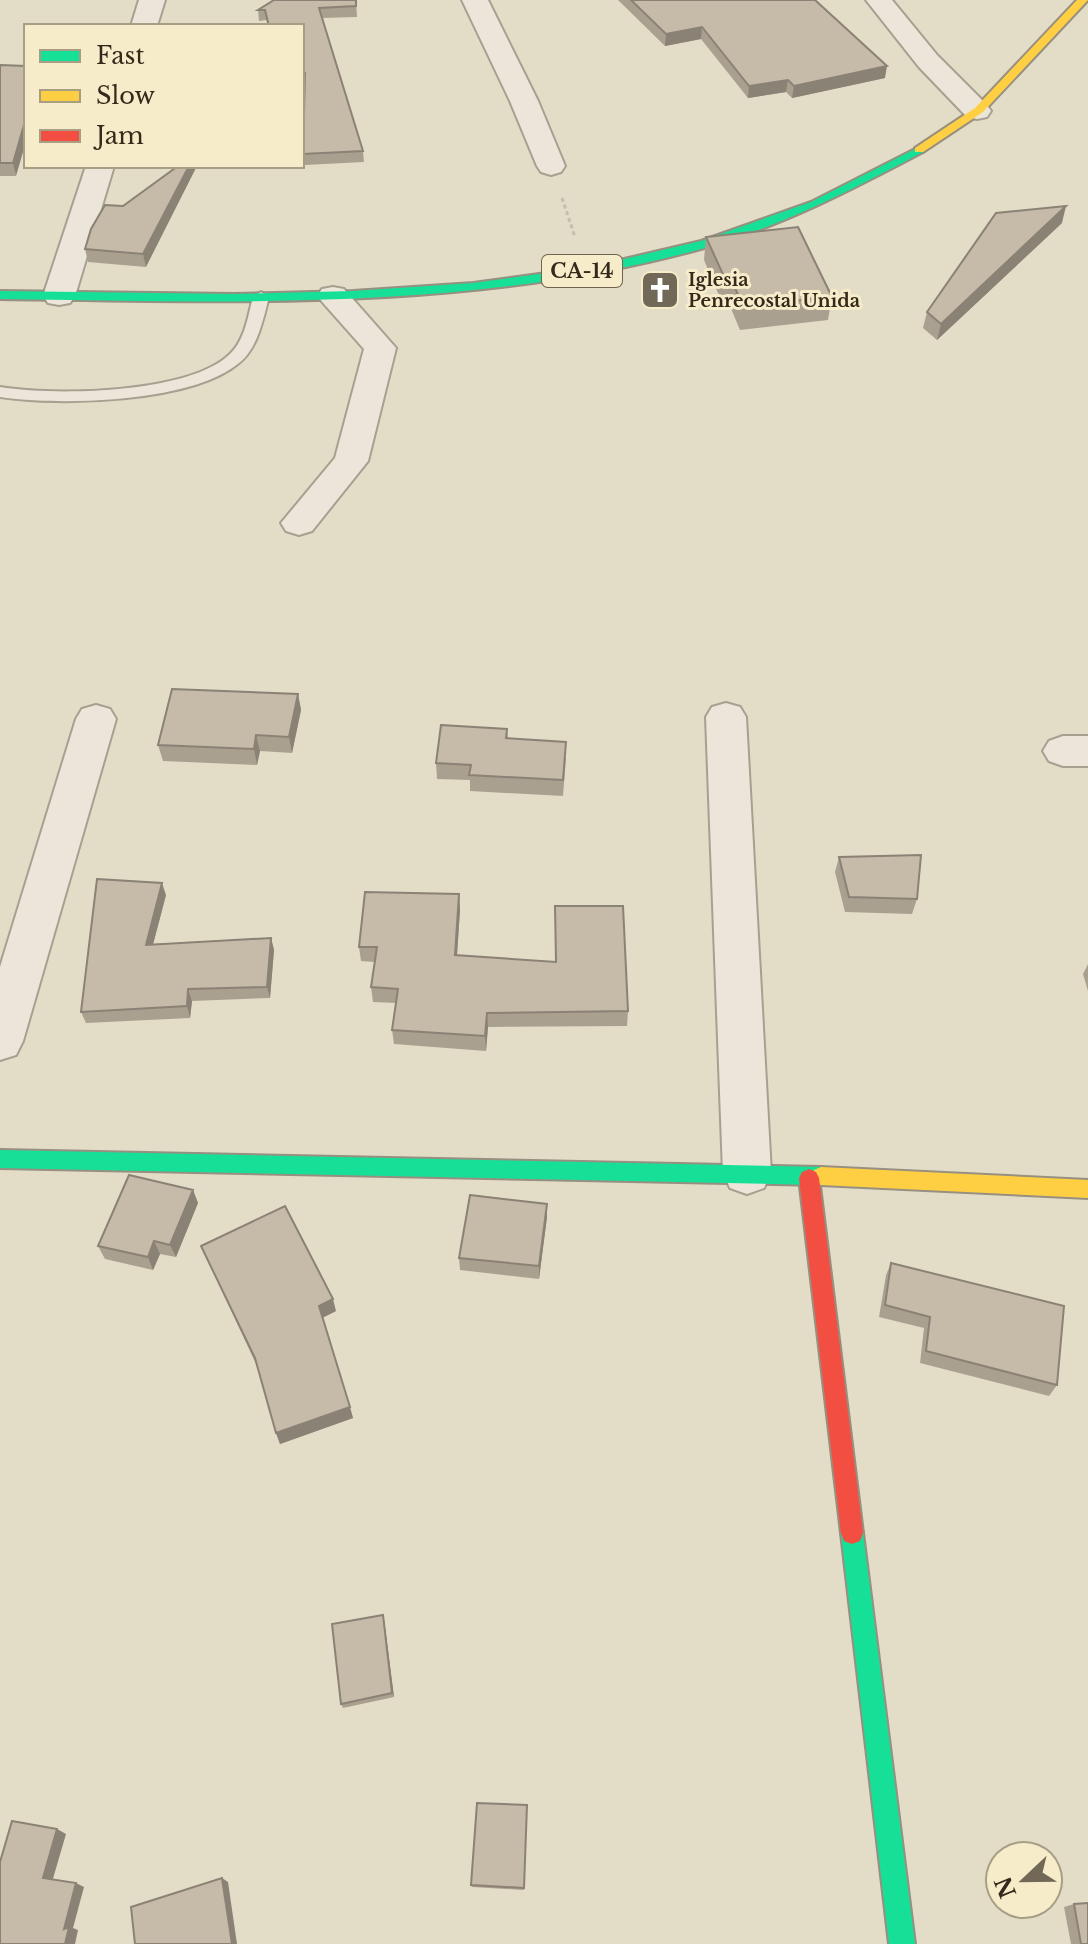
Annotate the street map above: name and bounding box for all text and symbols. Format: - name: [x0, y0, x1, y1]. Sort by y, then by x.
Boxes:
- legend: [24, 24, 304, 168]
- text: Fast: [96, 41, 144, 70]
- text: Slow: [96, 81, 155, 110]
- text: Jam: [93, 121, 144, 150]
- road number: CA-14: [542, 255, 622, 287]
- church icon: Iglesia Penrecostal Unida: [639, 269, 681, 311]
- place label: Iglesia Penrecostal Unida: [688, 269, 861, 312]
- north arrow: [984, 1840, 1064, 1920]
- text: N: [989, 1872, 1022, 1902]

